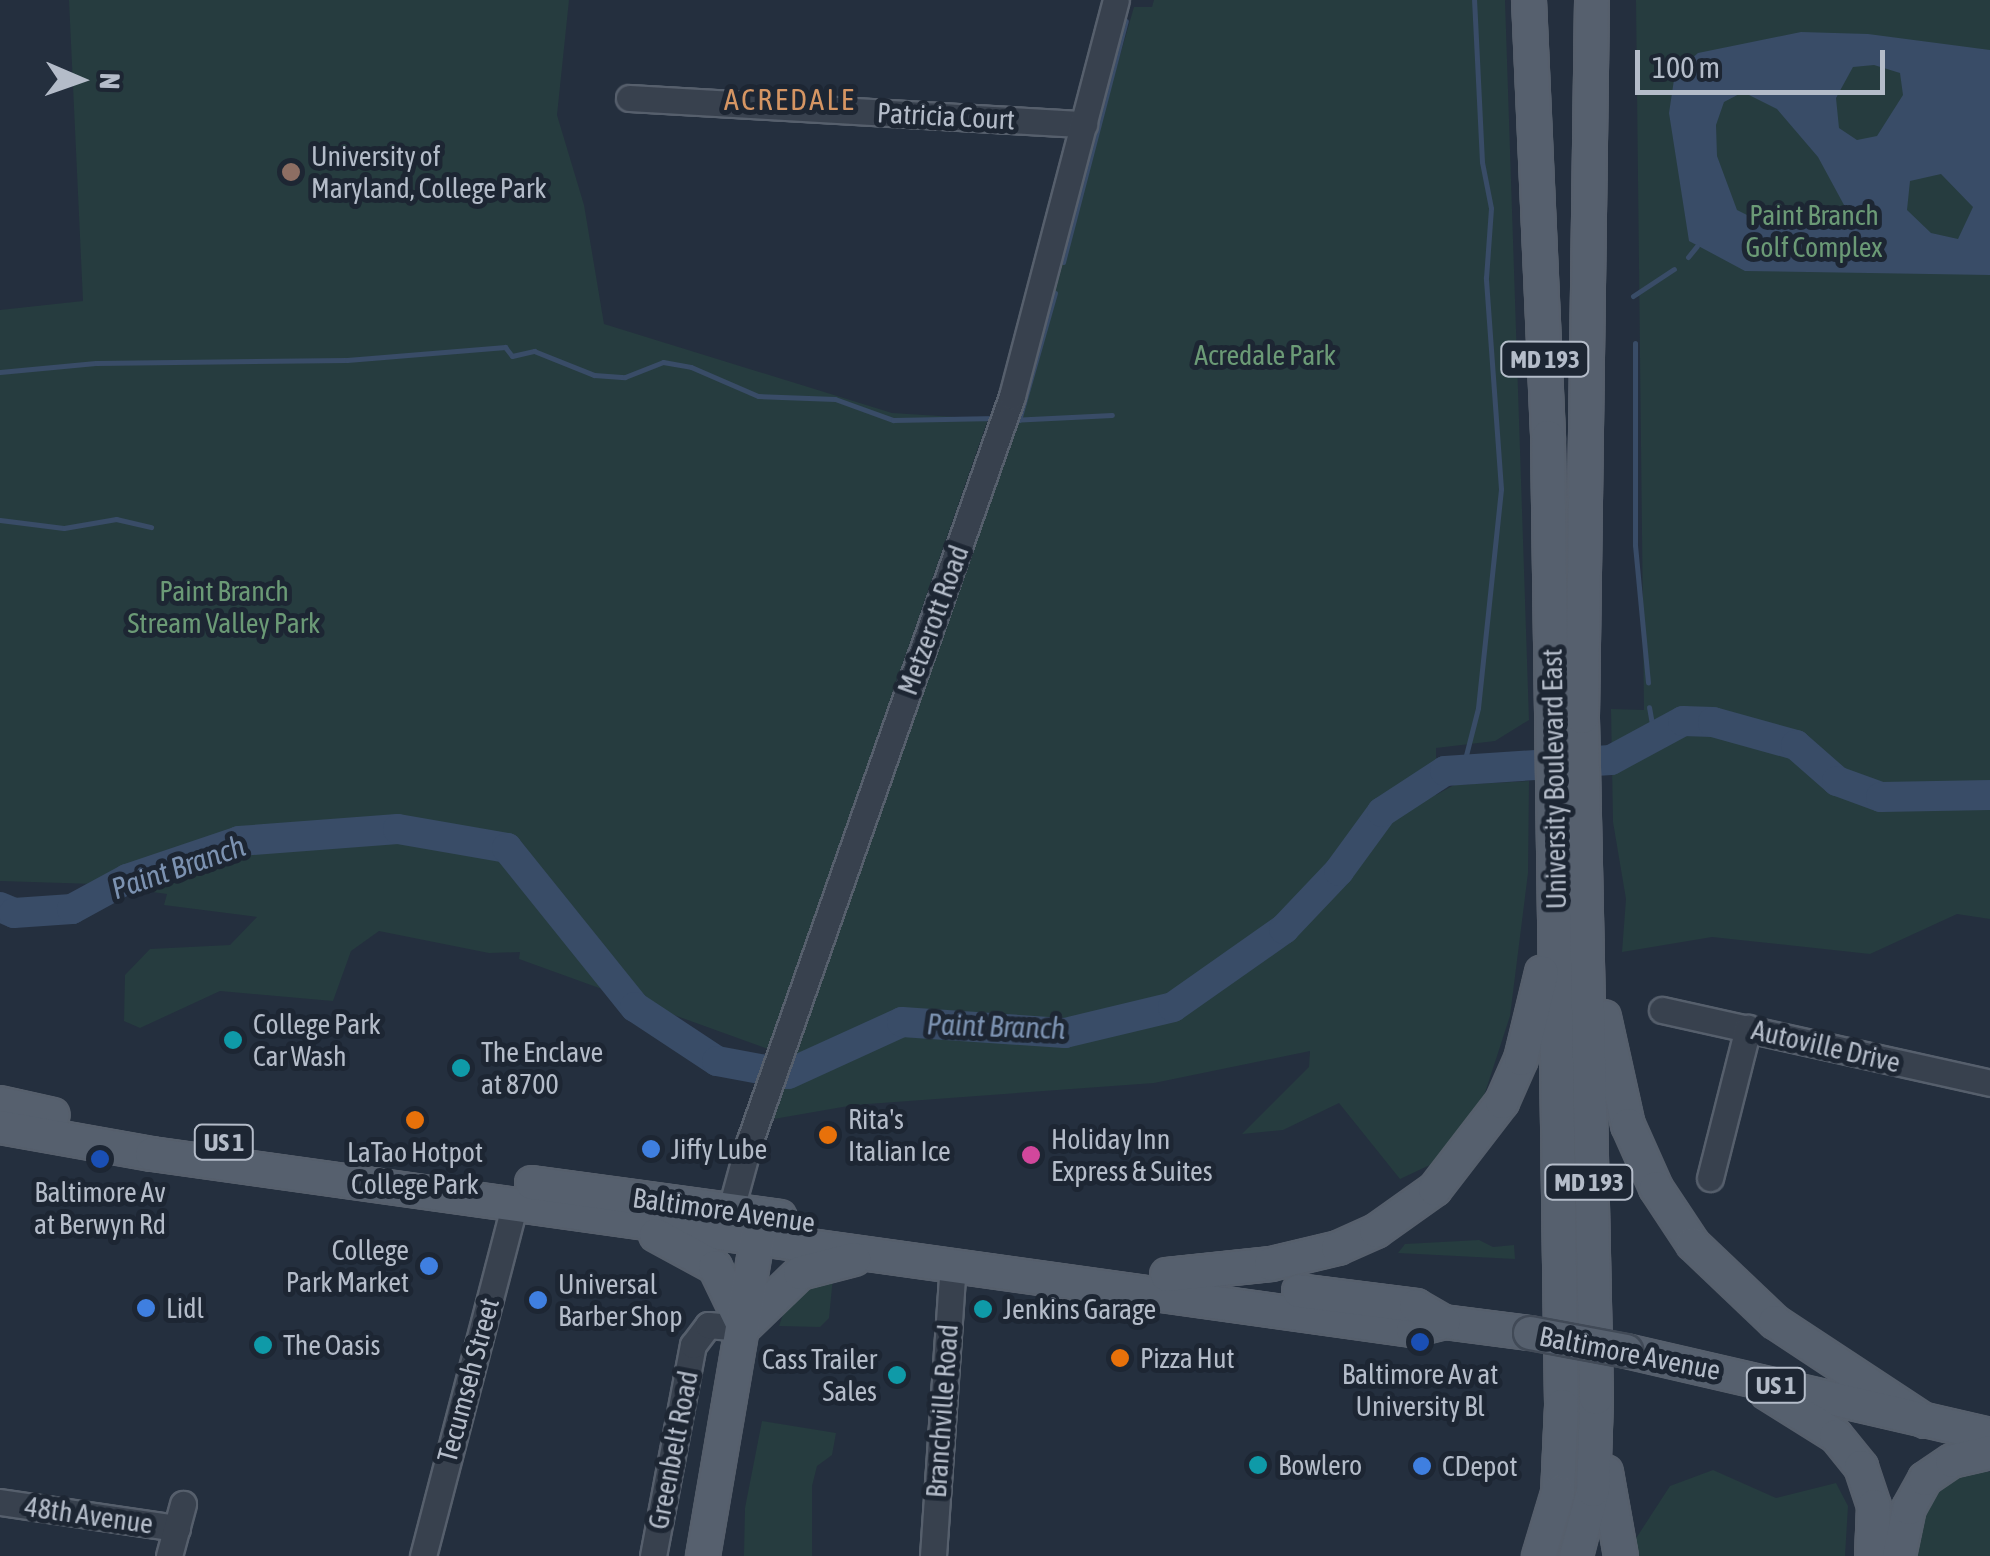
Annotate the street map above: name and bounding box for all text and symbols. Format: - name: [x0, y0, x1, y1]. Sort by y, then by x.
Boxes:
- north arrow: [30, 30, 130, 130]
- scale bar: [1640, 30, 1890, 92]
- text: 100 m: [1652, 50, 1720, 84]
- text: N: [94, 72, 126, 90]
- district label: ACREDALE: [724, 81, 856, 117]
- street label: Patricia Court: [876, 96, 1016, 136]
- place label: University of Maryland, College Park: [311, 139, 547, 205]
- marker: University of Maryland, College Park: [280, 161, 302, 183]
- park label: Paint Branch Golf Complex: [1745, 198, 1883, 264]
- park label: Acredale Park: [1194, 338, 1336, 372]
- road number: MD 193: [1500, 339, 1590, 379]
- street label: Metzerott Road: [890, 541, 976, 699]
- park label: Paint Branch Stream Valley Park: [128, 574, 320, 640]
- street label: University Boulevard East: [1535, 648, 1573, 910]
- water label: Paint Branch: [106, 827, 250, 907]
- water label: Paint Branch: [926, 1006, 1066, 1046]
- place label: College Park Car Wash: [253, 1007, 381, 1073]
- street label: Autoville Drive: [1748, 1013, 1904, 1079]
- marker: College Park Car Wash: [222, 1029, 244, 1051]
- place label: The Enclave at 8700: [481, 1035, 603, 1101]
- marker: The Enclave at 8700: [450, 1057, 472, 1079]
- place label: Rita's Italian Ice: [848, 1102, 951, 1168]
- marker: LaTao Hotpot College Park: [404, 1109, 426, 1131]
- road number: US 1: [192, 1122, 256, 1162]
- place label: Holiday Inn Express & Suites: [1051, 1122, 1213, 1188]
- marker: Rita's Italian Ice: [817, 1124, 839, 1146]
- place label: Jiffy Lube: [671, 1132, 767, 1166]
- place label: LaTao Hotpot College Park: [347, 1135, 483, 1201]
- marker: Jiffy Lube: [640, 1138, 662, 1160]
- marker: Holiday Inn Express & Suites: [1020, 1144, 1042, 1166]
- marker: Baltimore Av at Berwyn Rd: [89, 1148, 111, 1170]
- road number: MD 193: [1544, 1162, 1634, 1202]
- place label: Baltimore Av at Berwyn Rd: [34, 1175, 166, 1241]
- street label: Baltimore Avenue: [631, 1181, 817, 1239]
- place label: College Park Market: [286, 1233, 409, 1299]
- marker: College Park Market: [418, 1255, 440, 1277]
- place label: Universal Barber Shop: [558, 1267, 682, 1333]
- marker: Universal Barber Shop: [527, 1289, 549, 1311]
- place label: Lidl: [166, 1291, 204, 1325]
- place label: Jenkins Garage: [1003, 1292, 1156, 1326]
- street label: Tecumseh Street: [430, 1294, 506, 1466]
- marker: Lidl: [135, 1297, 157, 1319]
- marker: Jenkins Garage: [972, 1298, 994, 1320]
- street label: Baltimore Avenue: [1537, 1319, 1723, 1387]
- street label: Branchville Road: [919, 1323, 965, 1499]
- place label: The Oasis: [283, 1328, 380, 1362]
- marker: Baltimore Av at University Bl: [1409, 1331, 1431, 1353]
- marker: The Oasis: [252, 1334, 274, 1356]
- place label: Pizza Hut: [1140, 1341, 1234, 1375]
- place label: Cass Trailer Sales: [762, 1342, 877, 1408]
- marker: Pizza Hut: [1109, 1347, 1131, 1369]
- place label: Baltimore Av at University Bl: [1342, 1357, 1498, 1423]
- marker: Cass Trailer Sales: [886, 1364, 908, 1386]
- road number: US 1: [1744, 1365, 1808, 1405]
- street label: Greenbelt Road: [641, 1368, 705, 1532]
- place label: Bowlero: [1278, 1448, 1362, 1482]
- place label: CDepot: [1442, 1449, 1517, 1483]
- marker: Bowlero: [1247, 1454, 1269, 1476]
- marker: CDepot: [1411, 1455, 1433, 1477]
- street label: 48th Avenue: [23, 1489, 155, 1541]

